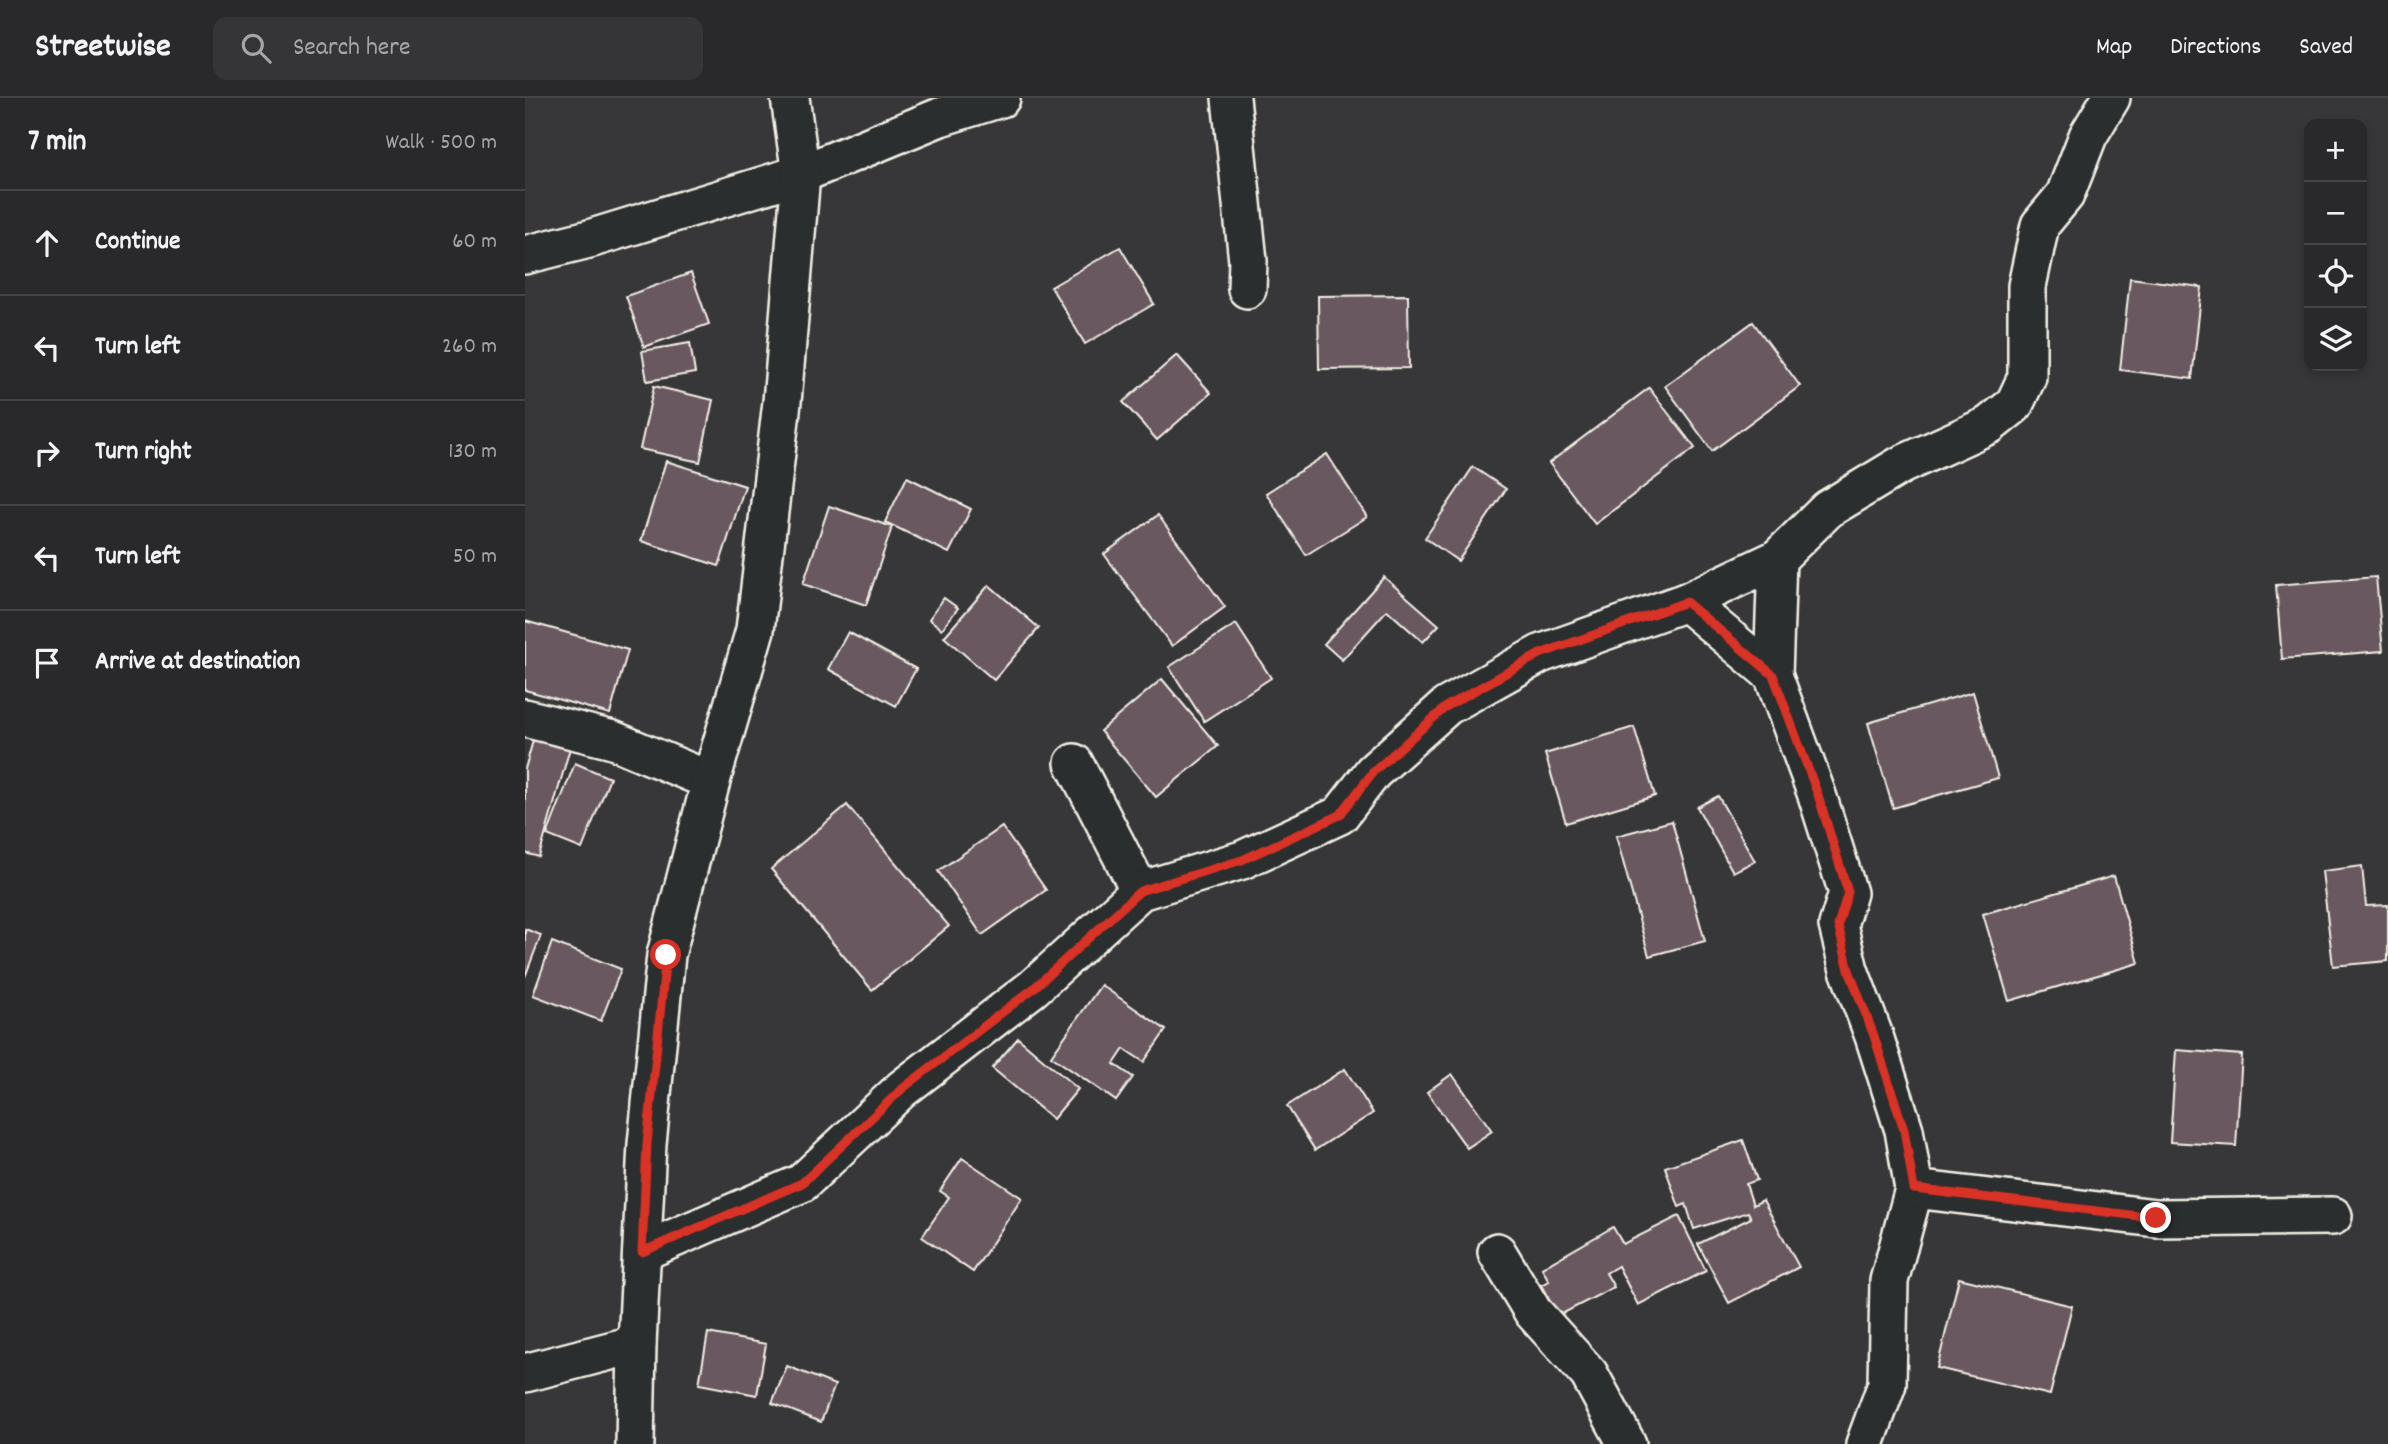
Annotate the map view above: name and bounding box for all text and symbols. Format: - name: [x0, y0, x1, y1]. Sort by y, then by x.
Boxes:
- search box: [213, 17, 703, 80]
- text: Streetwise: [35, 25, 171, 72]
- icon: search: [237, 29, 275, 67]
- text: Search here: [293, 30, 410, 67]
- text: Map: [2096, 31, 2132, 65]
- text: Directions: [2170, 31, 2261, 65]
- text: Saved: [2299, 31, 2353, 65]
- map controls: [2304, 119, 2367, 371]
- button: +: [2304, 119, 2367, 182]
- text: 7 min: [28, 122, 86, 165]
- text: Walk · 500 m: [386, 127, 497, 160]
- button: −: [2304, 182, 2367, 245]
- icon: ahead: [28, 224, 66, 262]
- text: Continue: [95, 224, 180, 261]
- text: 60 m: [452, 226, 497, 259]
- button: locate: [2304, 245, 2367, 308]
- button: layers: [2304, 308, 2367, 371]
- icon: left: [28, 329, 66, 367]
- text: Turn left: [95, 329, 181, 366]
- text: 260 m: [442, 331, 497, 364]
- icon: right: [28, 434, 66, 472]
- text: Turn right: [95, 434, 192, 471]
- text: 130 m: [448, 436, 497, 469]
- icon: left: [28, 539, 66, 577]
- text: Turn left: [95, 539, 181, 576]
- text: 50 m: [453, 541, 497, 574]
- icon: arrive: [28, 644, 66, 682]
- text: Arrive at destination: [95, 644, 300, 681]
- route start: [650, 939, 681, 970]
- route end: [2140, 1202, 2171, 1233]

